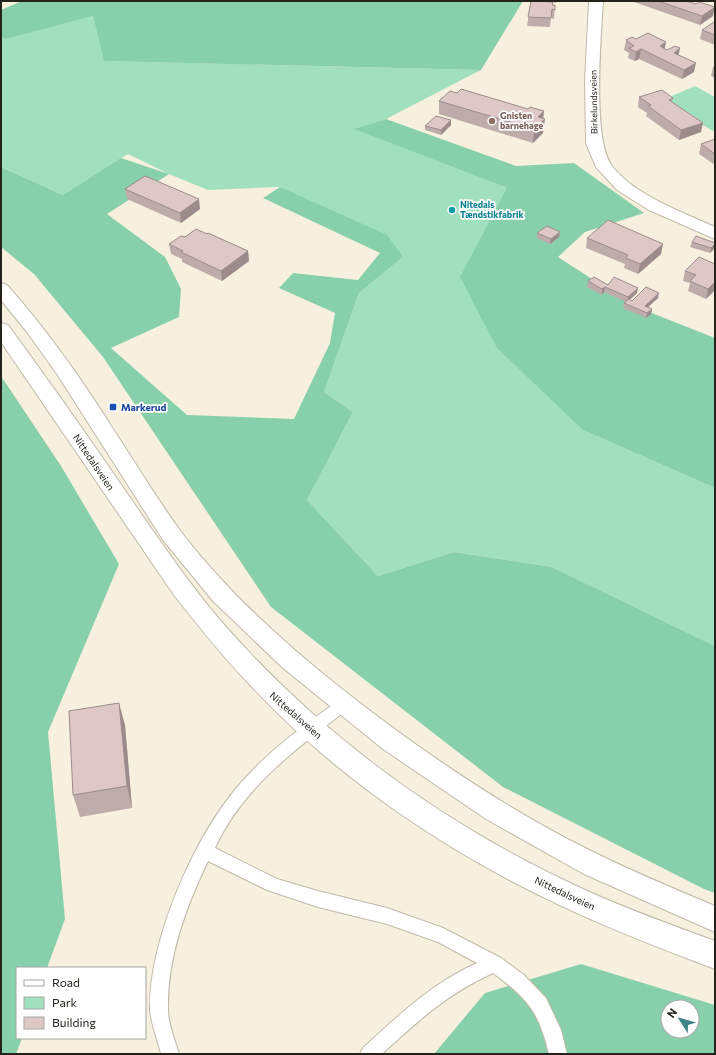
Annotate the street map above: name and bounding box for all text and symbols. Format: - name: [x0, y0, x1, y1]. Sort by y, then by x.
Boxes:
- street label: Birkelundsveien: [587, 70, 600, 134]
- place label: Gnisten barnehage: [500, 110, 544, 131]
- marker: Gnisten barnehage: [487, 116, 497, 126]
- place label: Nitedals Tændstikfabrik: [460, 199, 524, 220]
- marker: Nitedals Tændstikfabrik: [447, 205, 457, 215]
- place label: Markerud: [121, 401, 167, 413]
- marker: Markerud: [108, 402, 118, 412]
- street label: Nittedalsveien: [71, 432, 117, 492]
- street label: Nittedalsveien: [267, 689, 325, 741]
- street label: Nittedalsveien: [533, 874, 597, 912]
- legend: [16, 967, 146, 1039]
- text: Road: [52, 975, 80, 989]
- text: Park: [52, 995, 78, 1009]
- north arrow: [660, 999, 700, 1039]
- text: N: [664, 1005, 679, 1020]
- text: Building: [52, 1015, 96, 1029]

